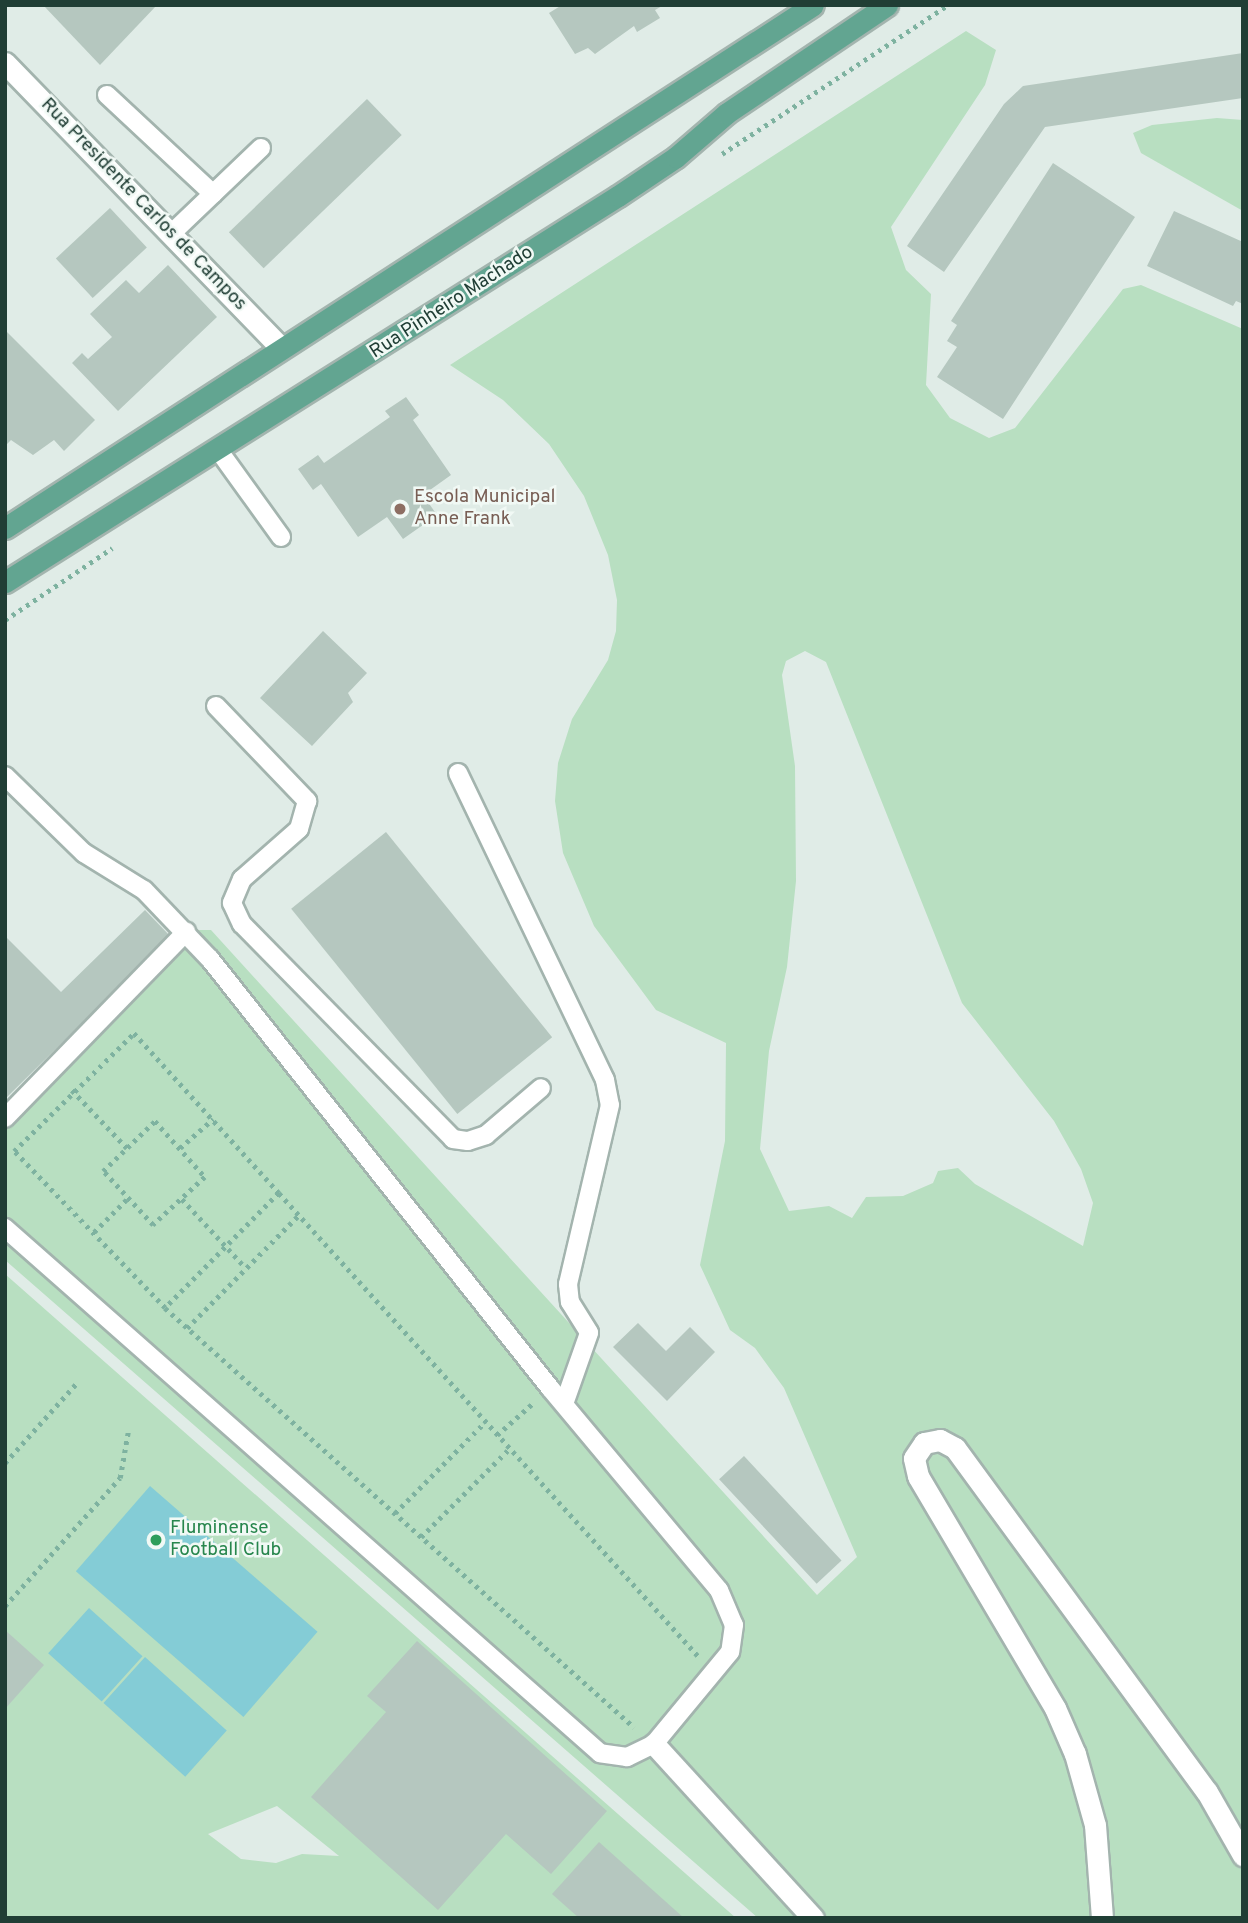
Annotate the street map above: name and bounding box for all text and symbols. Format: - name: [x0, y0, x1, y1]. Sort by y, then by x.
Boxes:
- street label: Rua Presidente Carlos de Campos: [35, 94, 251, 316]
- street label: Rua Pinheiro Machado: [366, 242, 538, 364]
- place label: Escola Municipal Anne Frank: [414, 487, 555, 531]
- marker: Escola Municipal Anne Frank: [392, 501, 408, 517]
- place label: Fluminense Football Club: [170, 1518, 281, 1562]
- marker: Fluminense Football Club: [148, 1532, 164, 1548]

